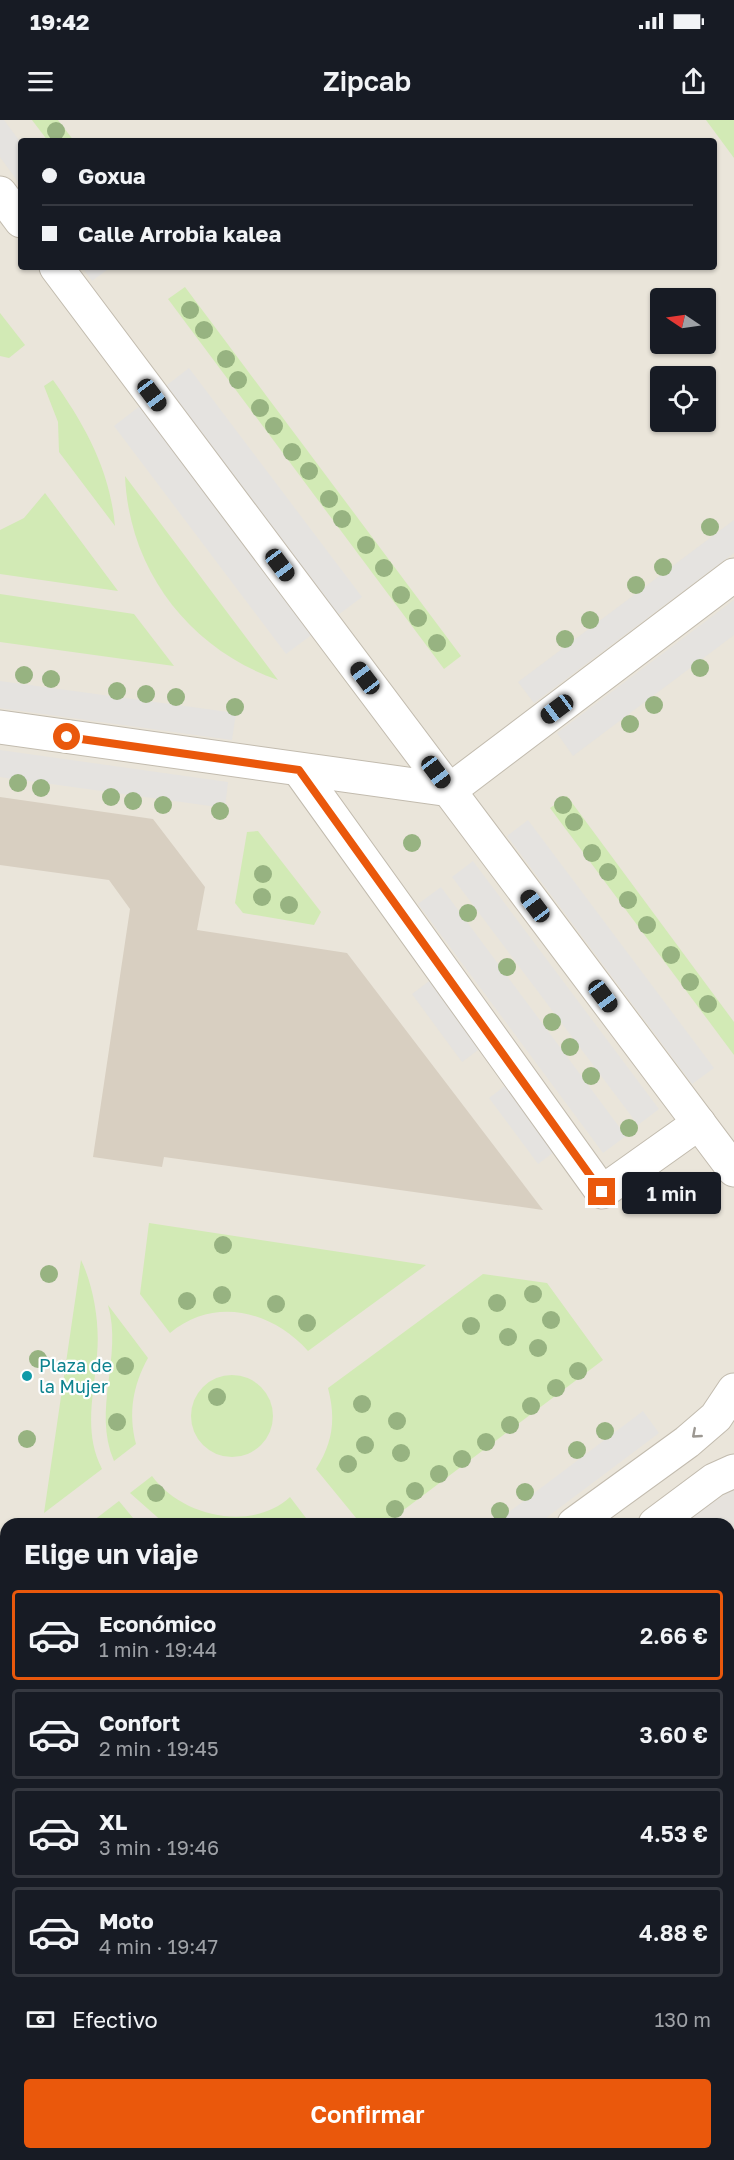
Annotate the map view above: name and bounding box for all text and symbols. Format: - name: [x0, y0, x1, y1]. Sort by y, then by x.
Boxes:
- text: 19:42: [30, 8, 90, 35]
- icon: menu: [24, 65, 57, 98]
- text: Zipcab: [323, 65, 411, 97]
- icon: share: [677, 65, 710, 98]
- text: Goxua: [78, 162, 146, 189]
- text: Calle Arrobia kalea: [78, 220, 281, 247]
- north arrow: [650, 288, 716, 354]
- map controls: [650, 288, 716, 432]
- button: locate: [650, 366, 716, 432]
- car: [134, 375, 170, 415]
- car: [262, 545, 298, 585]
- car: [347, 658, 383, 698]
- car: [537, 691, 577, 727]
- route start: [53, 723, 80, 750]
- car: [418, 752, 454, 792]
- car: [517, 886, 553, 926]
- car: [585, 976, 621, 1016]
- callout: 1 min: [623, 1171, 722, 1213]
- route end: [588, 1178, 615, 1205]
- text: 1 min: [646, 1181, 697, 1205]
- place label: Plaza de la Mujer: [39, 1354, 112, 1397]
- marker: Plaza de la Mujer: [20, 1369, 34, 1383]
- one-way arrow: [692, 1427, 703, 1438]
- text: Elige un viaje: [24, 1538, 198, 1570]
- icon: car: [27, 1608, 81, 1662]
- text: Económico: [99, 1610, 216, 1637]
- text: 2.66 €: [640, 1622, 708, 1649]
- text: 1 min · 19:44: [99, 1637, 217, 1661]
- icon: car: [27, 1707, 81, 1761]
- text: Confort: [99, 1709, 180, 1736]
- text: 3.60 €: [639, 1721, 708, 1748]
- text: 2 min · 19:45: [99, 1736, 219, 1760]
- icon: car: [27, 1806, 81, 1860]
- text: XL: [99, 1808, 127, 1835]
- text: 4.53 €: [640, 1820, 708, 1847]
- text: 3 min · 19:46: [99, 1835, 219, 1859]
- icon: car: [27, 1905, 81, 1959]
- text: Moto: [99, 1907, 154, 1934]
- text: 4.88 €: [639, 1919, 708, 1946]
- text: 4 min · 19:47: [99, 1934, 218, 1958]
- icon: cash: [24, 2003, 57, 2036]
- text: Efectivo: [72, 2006, 158, 2033]
- text: 130 m: [655, 2007, 711, 2031]
- button: Confirmar: [24, 2079, 711, 2148]

